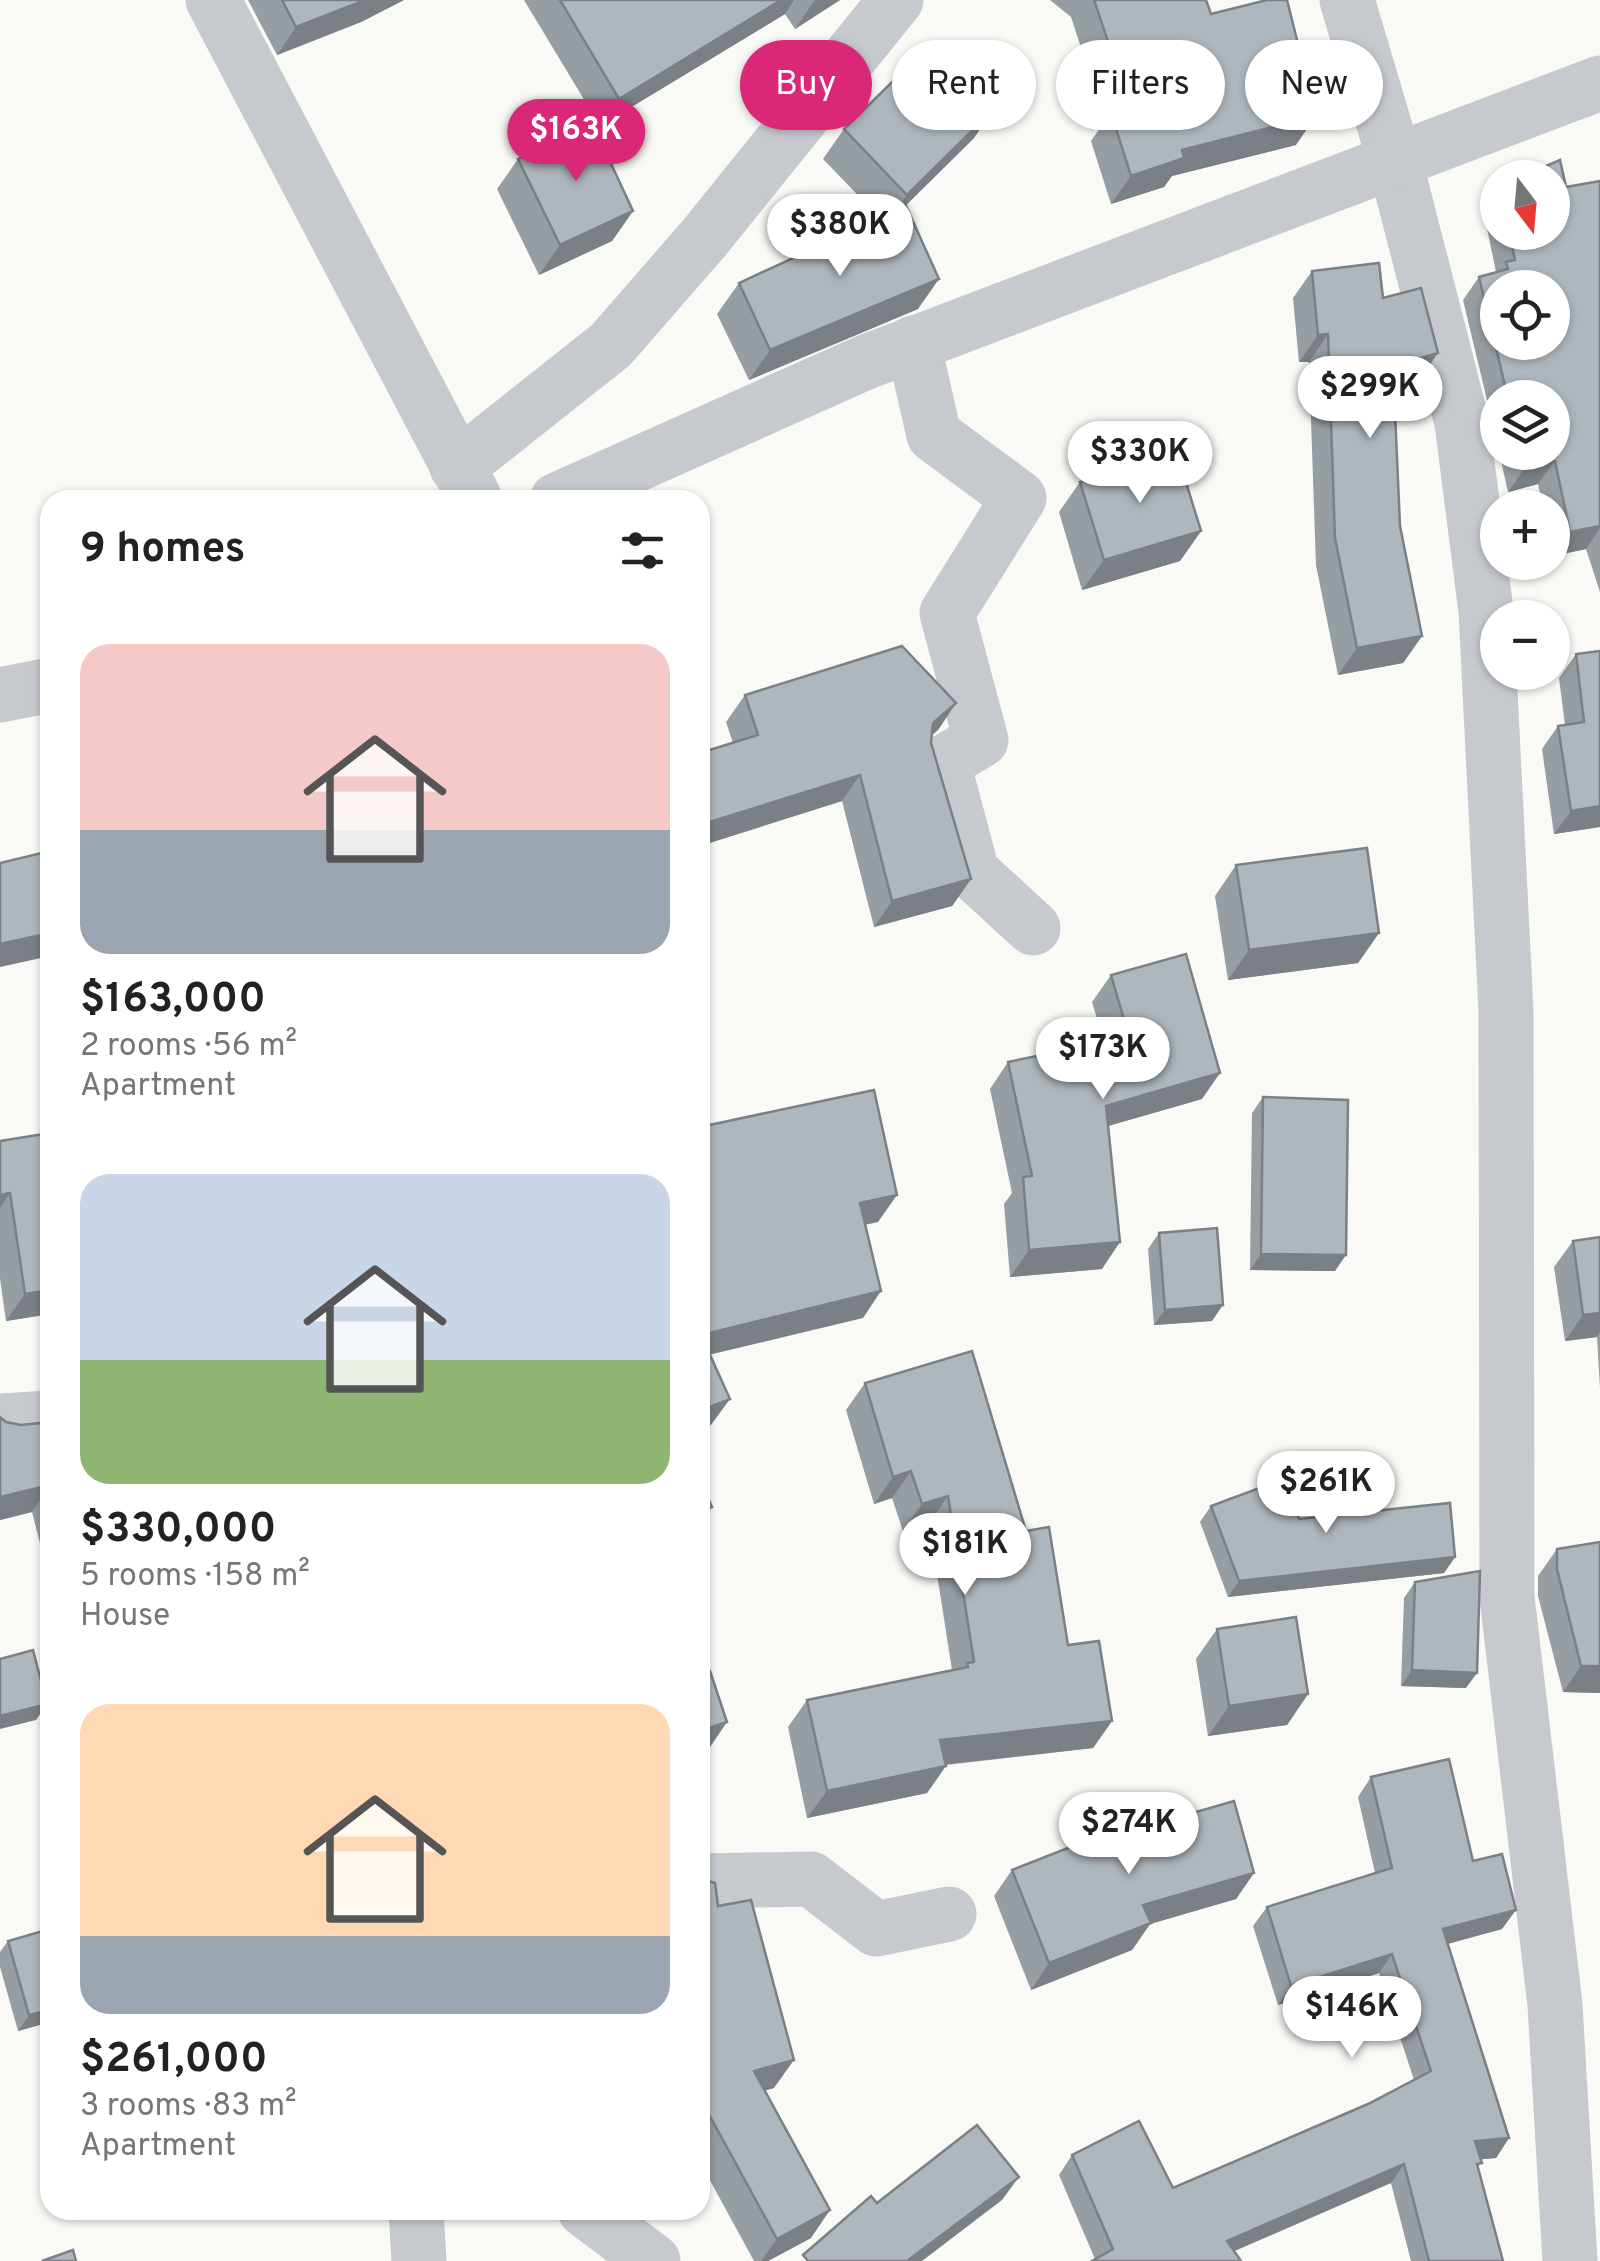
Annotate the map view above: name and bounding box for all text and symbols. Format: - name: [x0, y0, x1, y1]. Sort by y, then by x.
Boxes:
- chip: Buy: [740, 40, 872, 130]
- chip: Rent: [892, 40, 1036, 130]
- chip: Filters: [1056, 40, 1225, 130]
- chip: New: [1245, 40, 1383, 130]
- pin: $163K: [506, 99, 646, 184]
- text: $163K: [529, 111, 623, 151]
- north arrow: [1480, 160, 1570, 250]
- map controls: [1480, 160, 1570, 690]
- pin: $380K: [770, 194, 910, 279]
- text: $380K: [789, 206, 891, 246]
- button: locate: [1480, 270, 1570, 360]
- pin: $299K: [1300, 356, 1440, 441]
- text: $299K: [1320, 368, 1420, 408]
- button: layers: [1480, 380, 1570, 470]
- pin: $330K: [1070, 421, 1210, 506]
- text: $330K: [1090, 433, 1190, 473]
- button: +: [1480, 490, 1570, 580]
- icon: filters: [615, 523, 670, 578]
- text: 9 homes: [80, 524, 245, 577]
- button: −: [1480, 600, 1570, 690]
- icon: home: [285, 709, 465, 889]
- text: $163,000: [80, 974, 266, 1027]
- pin: $173K: [1033, 1017, 1173, 1102]
- text: 2 rooms · 56 m²: [80, 1027, 297, 1067]
- text: $173K: [1058, 1029, 1148, 1069]
- text: Apartment: [80, 1067, 236, 1107]
- icon: home: [285, 1239, 465, 1419]
- pin: $261K: [1256, 1451, 1396, 1536]
- text: $261K: [1279, 1463, 1373, 1503]
- text: $330,000: [80, 1504, 276, 1557]
- pin: $181K: [895, 1513, 1035, 1598]
- text: $181K: [921, 1525, 1009, 1565]
- text: 5 rooms · 158 m²: [80, 1557, 310, 1597]
- text: House: [80, 1597, 170, 1637]
- icon: home: [285, 1769, 465, 1949]
- pin: $274K: [1059, 1792, 1199, 1877]
- text: $274K: [1081, 1804, 1177, 1844]
- pin: $146K: [1282, 1976, 1422, 2061]
- text: $146K: [1304, 1988, 1400, 2028]
- text: $261,000: [80, 2034, 268, 2087]
- text: 3 rooms · 83 m²: [80, 2087, 297, 2127]
- text: Apartment: [80, 2127, 236, 2167]

